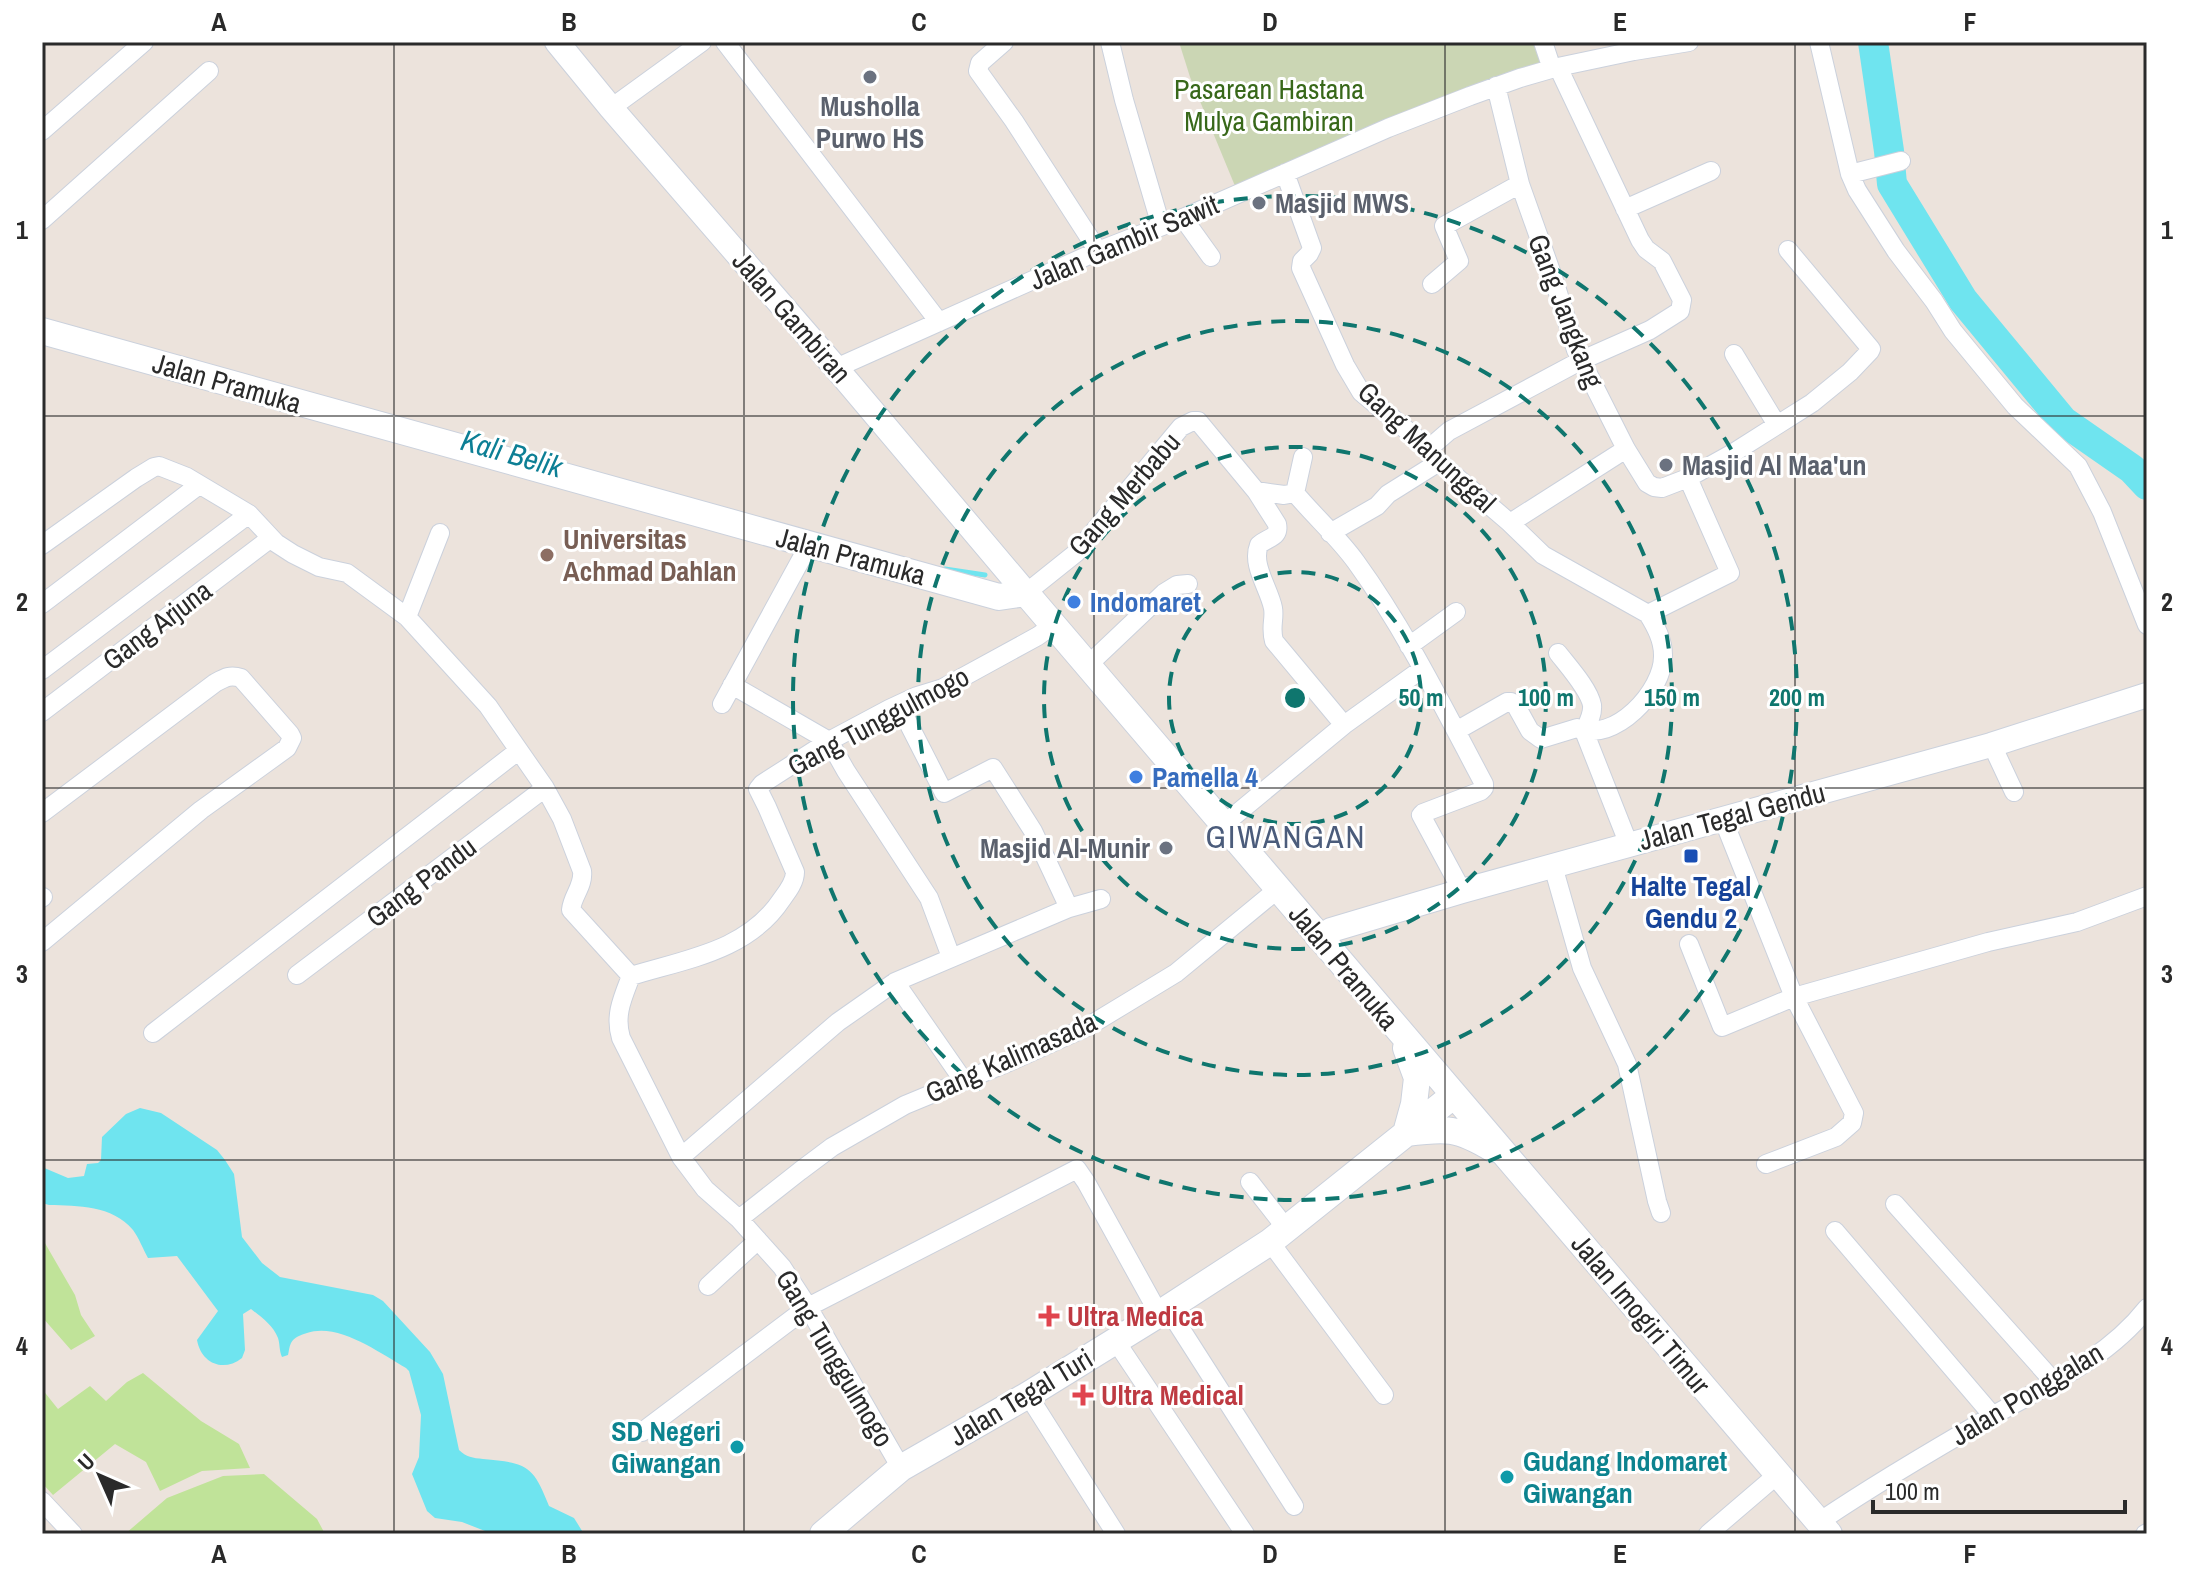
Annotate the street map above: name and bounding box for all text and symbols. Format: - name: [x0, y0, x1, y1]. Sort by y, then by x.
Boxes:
- text: A: [211, 4, 227, 39]
- text: B: [561, 4, 577, 39]
- text: C: [911, 4, 927, 39]
- text: D: [1262, 4, 1278, 39]
- text: E: [1613, 4, 1627, 39]
- text: F: [1963, 4, 1977, 39]
- marker: Musholla Purwo HS: [861, 68, 879, 86]
- park label: Pasarean Hastana Mulya Gambiran: [1174, 70, 1364, 140]
- place label: Musholla Purwo HS: [816, 87, 924, 157]
- place label: Masjid MWS: [1275, 184, 1409, 222]
- street label: Jalan Gambir Sawit: [1024, 185, 1224, 299]
- marker: Masjid MWS: [1250, 194, 1268, 212]
- text: 1: [16, 212, 28, 247]
- text: 1: [2161, 212, 2173, 247]
- street label: Gang Jangkang: [1519, 229, 1613, 394]
- street label: Jalan Gambiran: [724, 243, 860, 391]
- street label: Jalan Pramuka: [148, 344, 306, 422]
- street label: Gang Manunggal: [1350, 373, 1504, 521]
- water label: Kali Belik: [457, 419, 569, 487]
- street label: Gang Merbabu: [1059, 424, 1189, 564]
- place label: Masjid Al Maa'un: [1682, 446, 1867, 484]
- marker: Masjid Al Maa'un: [1657, 456, 1675, 474]
- street label: Jalan Pramuka: [772, 518, 930, 594]
- place label: Universitas Achmad Dahlan: [563, 520, 737, 590]
- marker: Universitas Achmad Dahlan: [538, 546, 556, 564]
- street label: Gang Arjuna: [95, 571, 220, 679]
- place label: Indomaret: [1090, 583, 1201, 621]
- text: 2: [16, 584, 28, 619]
- text: 2: [2161, 584, 2173, 619]
- marker: Indomaret: [1065, 593, 1083, 611]
- street label: Gang Tunggulmogo: [781, 657, 975, 785]
- text: 50 m: [1399, 681, 1443, 713]
- text: 100 m: [1518, 681, 1574, 713]
- text: 150 m: [1644, 681, 1700, 713]
- text: 200 m: [1769, 681, 1825, 713]
- centre of rings: [1281, 684, 1309, 712]
- place label: Pamella 4: [1152, 758, 1258, 796]
- marker: Pamella 4: [1127, 768, 1145, 786]
- street label: Jalan Tegal Gendu: [1635, 773, 1829, 859]
- district label: GIWANGAN: [1206, 815, 1366, 858]
- street label: Gang Pandu: [358, 828, 484, 936]
- place label: Masjid Al-Munir: [980, 829, 1150, 867]
- marker: Masjid Al-Munir: [1157, 839, 1175, 857]
- marker: Halte Tegal Gendu 2: [1682, 847, 1700, 865]
- place label: Halte Tegal Gendu 2: [1631, 867, 1751, 937]
- street label: Jalan Pramuka: [1280, 896, 1408, 1038]
- text: 3: [16, 956, 28, 991]
- text: 3: [2161, 956, 2173, 991]
- street label: Gang Kalimasada: [919, 1002, 1103, 1112]
- street label: Jalan Imogiri Timur: [1563, 1226, 1719, 1402]
- street label: Gang Tunggulmogo: [767, 1262, 903, 1454]
- place label: Ultra Medica: [1067, 1297, 1204, 1335]
- marker: Ultra Medica: [1038, 1305, 1060, 1327]
- text: 4: [16, 1328, 28, 1363]
- text: 4: [2161, 1328, 2173, 1363]
- street label: Jalan Ponggalan: [1944, 1334, 2110, 1454]
- street label: Jalan Tegal Turi: [942, 1339, 1100, 1455]
- place label: Ultra Medical: [1101, 1376, 1244, 1414]
- marker: Ultra Medical: [1072, 1384, 1094, 1406]
- place label: SD Negeri Giwangan: [611, 1412, 721, 1482]
- north arrow: [60, 1436, 140, 1516]
- marker: SD Negeri Giwangan: [728, 1438, 746, 1456]
- place label: Gudang Indomaret Giwangan: [1523, 1442, 1727, 1512]
- text: U: [71, 1447, 101, 1477]
- scale bar: [1873, 1464, 2125, 1514]
- marker: Gudang Indomaret Giwangan: [1498, 1468, 1516, 1486]
- text: 100 m: [1885, 1475, 1940, 1507]
- text: A: [211, 1536, 227, 1571]
- text: B: [561, 1536, 577, 1571]
- text: C: [911, 1536, 927, 1571]
- text: D: [1262, 1536, 1278, 1571]
- text: E: [1613, 1536, 1627, 1571]
- text: F: [1963, 1536, 1977, 1571]

